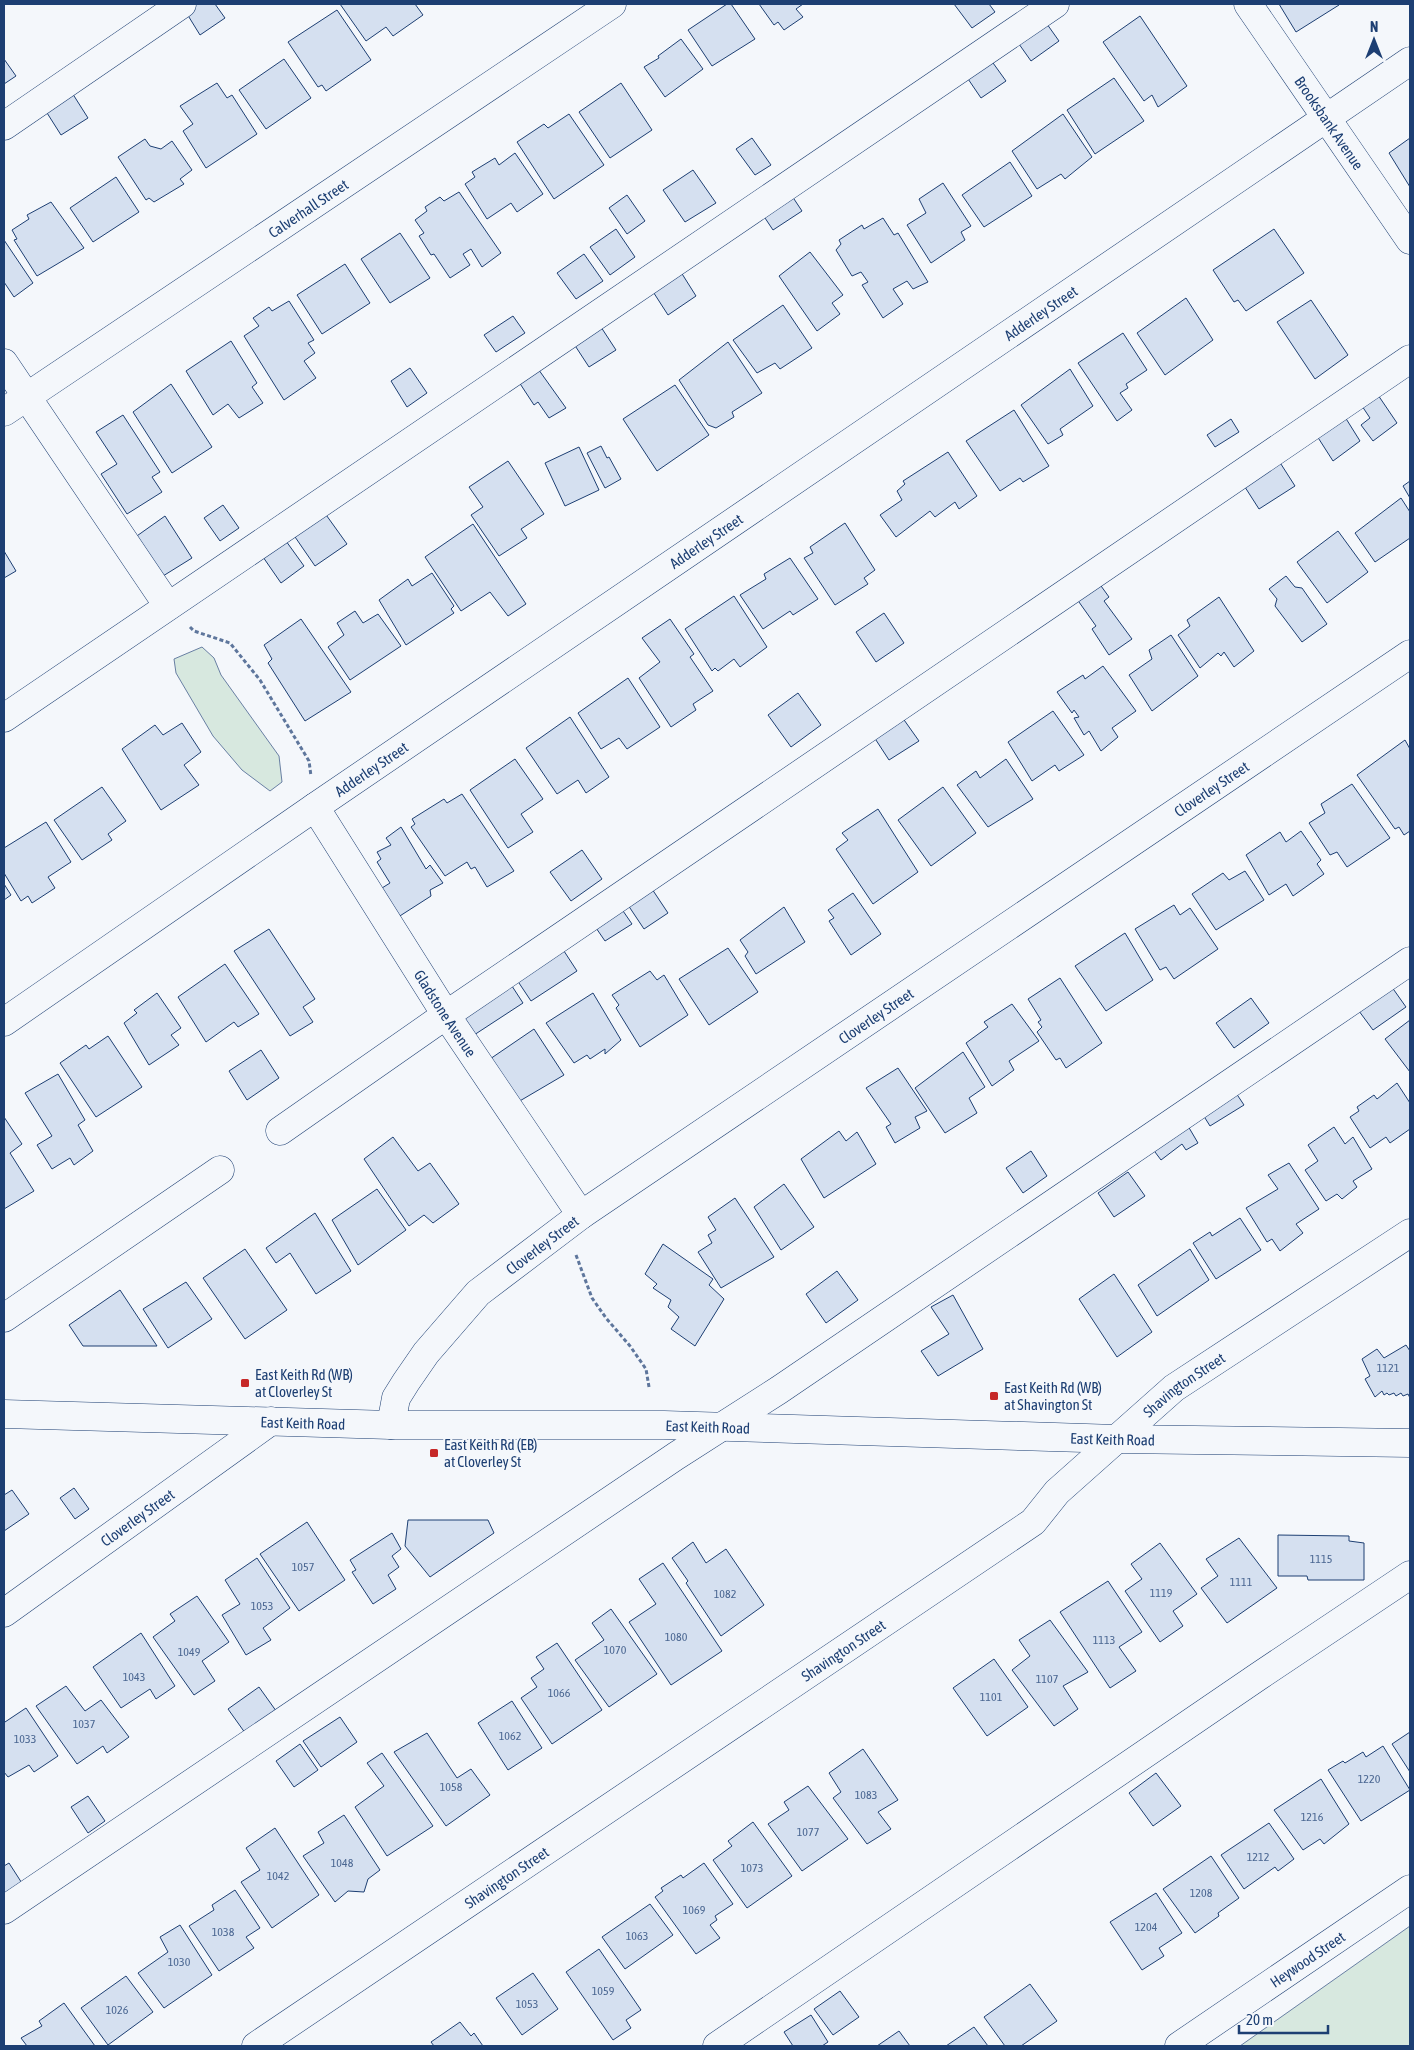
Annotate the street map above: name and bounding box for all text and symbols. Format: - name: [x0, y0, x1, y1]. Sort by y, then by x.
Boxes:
- north arrow: [1349, 15, 1399, 65]
- text: N: [1370, 19, 1378, 35]
- street label: Brooksbank Avenue: [1292, 73, 1368, 173]
- street label: Calverhall Street: [265, 175, 351, 241]
- street label: Adderley Street: [1001, 282, 1080, 344]
- street label: Adderley Street: [666, 510, 746, 572]
- street label: Adderley Street: [331, 738, 411, 800]
- street label: Cloverley Street: [1171, 757, 1252, 820]
- street label: Gladstone Avenue: [411, 967, 480, 1060]
- street label: Cloverley Street: [835, 984, 916, 1047]
- street label: Cloverley Street: [502, 1212, 581, 1278]
- street label: Shavington Street: [1139, 1349, 1228, 1420]
- house number: 1121: [1377, 1361, 1400, 1375]
- place label: East Keith Rd (WB) at Cloverley St: [255, 1366, 353, 1400]
- marker: East Keith Rd (WB) at Cloverley St: [239, 1377, 251, 1389]
- place label: East Keith Rd (WB) at Shavington St: [1004, 1379, 1102, 1413]
- marker: East Keith Rd (WB) at Shavington St: [988, 1390, 1000, 1402]
- street label: East Keith Road: [260, 1413, 345, 1432]
- street label: East Keith Road: [665, 1417, 750, 1436]
- street label: East Keith Road: [1070, 1429, 1155, 1448]
- place label: East Keith Rd (EB) at Cloverley St: [444, 1436, 537, 1470]
- marker: East Keith Rd (EB) at Cloverley St: [428, 1447, 440, 1459]
- street label: Cloverley Street: [97, 1485, 177, 1549]
- house number: 1115: [1310, 1552, 1332, 1566]
- house number: 1057: [292, 1560, 315, 1574]
- house number: 1111: [1230, 1575, 1253, 1589]
- house number: 1119: [1150, 1586, 1173, 1600]
- house number: 1082: [714, 1587, 736, 1601]
- house number: 1053: [251, 1599, 273, 1613]
- street label: Shavington Street: [798, 1616, 888, 1684]
- house number: 1080: [665, 1630, 688, 1644]
- house number: 1113: [1093, 1633, 1115, 1647]
- house number: 1070: [604, 1643, 627, 1657]
- house number: 1049: [178, 1645, 201, 1659]
- house number: 1043: [123, 1670, 145, 1684]
- house number: 1107: [1036, 1672, 1059, 1686]
- house number: 1066: [548, 1686, 571, 1700]
- house number: 1101: [980, 1690, 1003, 1704]
- house number: 1037: [73, 1717, 96, 1731]
- house number: 1062: [499, 1729, 521, 1743]
- house number: 1033: [14, 1732, 36, 1746]
- house number: 1220: [1358, 1772, 1381, 1786]
- house number: 1058: [440, 1780, 463, 1794]
- house number: 1083: [855, 1788, 877, 1802]
- house number: 1216: [1301, 1810, 1324, 1824]
- house number: 1077: [797, 1825, 820, 1839]
- street label: Shavington Street: [461, 1843, 552, 1911]
- house number: 1212: [1247, 1850, 1269, 1864]
- house number: 1048: [331, 1856, 354, 1870]
- house number: 1073: [741, 1861, 763, 1875]
- house number: 1042: [267, 1869, 289, 1883]
- house number: 1208: [1190, 1886, 1213, 1900]
- house number: 1069: [683, 1903, 706, 1917]
- house number: 1204: [1135, 1920, 1158, 1934]
- house number: 1038: [212, 1925, 235, 1939]
- street label: Heywood Street: [1267, 1927, 1348, 1990]
- house number: 1063: [626, 1929, 648, 1943]
- house number: 1030: [168, 1955, 191, 1969]
- house number: 1059: [592, 1984, 615, 1998]
- house number: 1053: [516, 1997, 538, 2011]
- scale bar: [1239, 2002, 1328, 2034]
- house number: 1026: [106, 2003, 129, 2017]
- text: 20 m: [1246, 2011, 1273, 2028]

